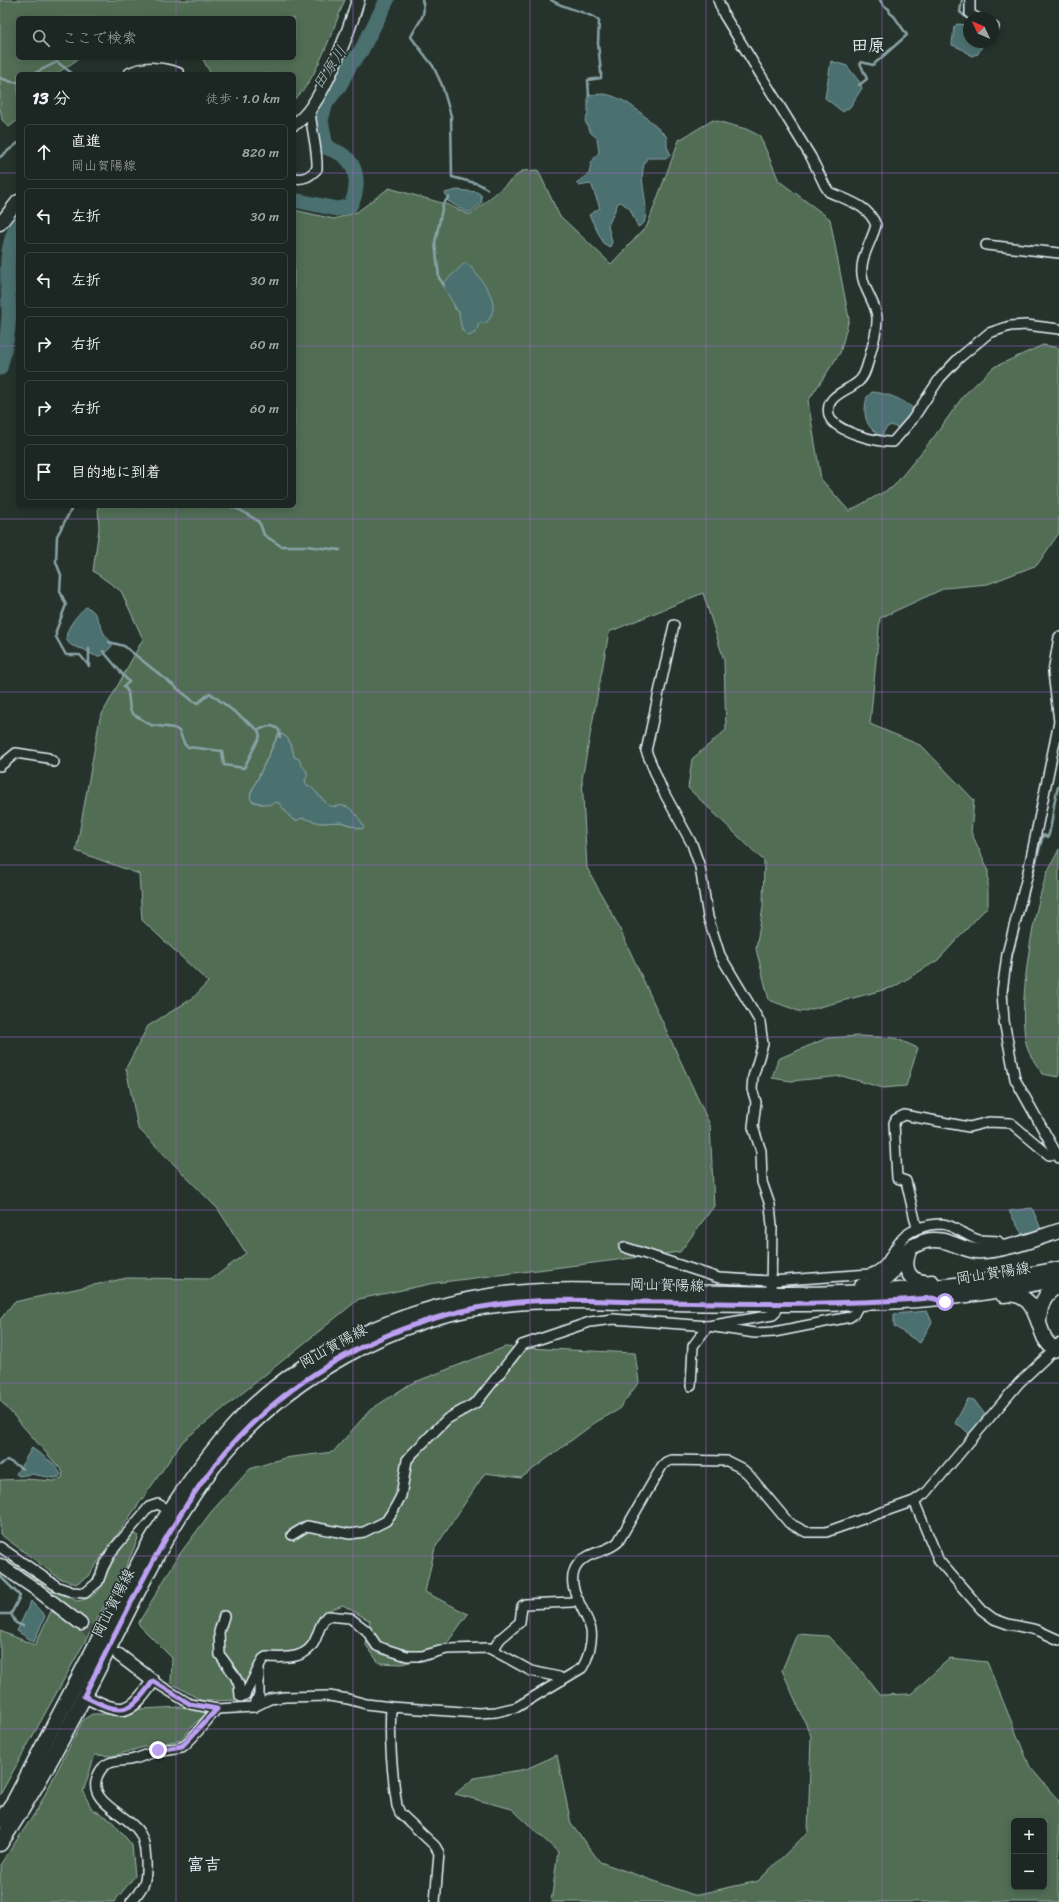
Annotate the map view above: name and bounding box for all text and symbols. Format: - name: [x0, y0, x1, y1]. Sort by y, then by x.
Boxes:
- north arrow: [963, 12, 999, 48]
- search box: [16, 16, 296, 60]
- text: ここで検索: [62, 25, 137, 51]
- icon: search: [30, 27, 52, 49]
- district label: 田原: [851, 30, 885, 60]
- water label: 田原川: [304, 39, 355, 95]
- text: 13 分: [32, 83, 70, 113]
- text: 徒歩 · 1.0 km: [206, 87, 280, 110]
- text: 直進: [71, 128, 101, 154]
- icon: ahead: [33, 141, 55, 163]
- text: 820 m: [242, 141, 279, 164]
- text: 岡山賀陽線: [71, 154, 136, 177]
- text: 左折: [71, 203, 101, 229]
- icon: left: [33, 205, 55, 227]
- text: 30 m: [250, 205, 279, 228]
- text: 左折: [71, 267, 101, 293]
- icon: left: [33, 269, 55, 291]
- text: 30 m: [250, 269, 279, 292]
- text: 右折: [71, 331, 101, 357]
- icon: right: [33, 333, 55, 355]
- text: 60 m: [250, 333, 279, 356]
- text: 右折: [71, 395, 101, 421]
- icon: right: [33, 397, 55, 419]
- text: 60 m: [250, 397, 279, 420]
- text: 目的地に到着: [71, 459, 161, 485]
- icon: arrive: [33, 461, 55, 483]
- street label: 岡山賀陽線: [954, 1254, 1032, 1292]
- street label: 岡山賀陽線: [629, 1271, 705, 1299]
- route start: [936, 1293, 954, 1311]
- street label: 岡山賀陽線: [294, 1316, 372, 1376]
- street label: 岡山賀陽線: [84, 1564, 142, 1642]
- route end: [149, 1741, 167, 1759]
- map controls: [1011, 1818, 1047, 1890]
- button: +: [1011, 1818, 1047, 1854]
- district label: 富吉: [187, 1849, 221, 1879]
- button: −: [1011, 1854, 1047, 1890]

